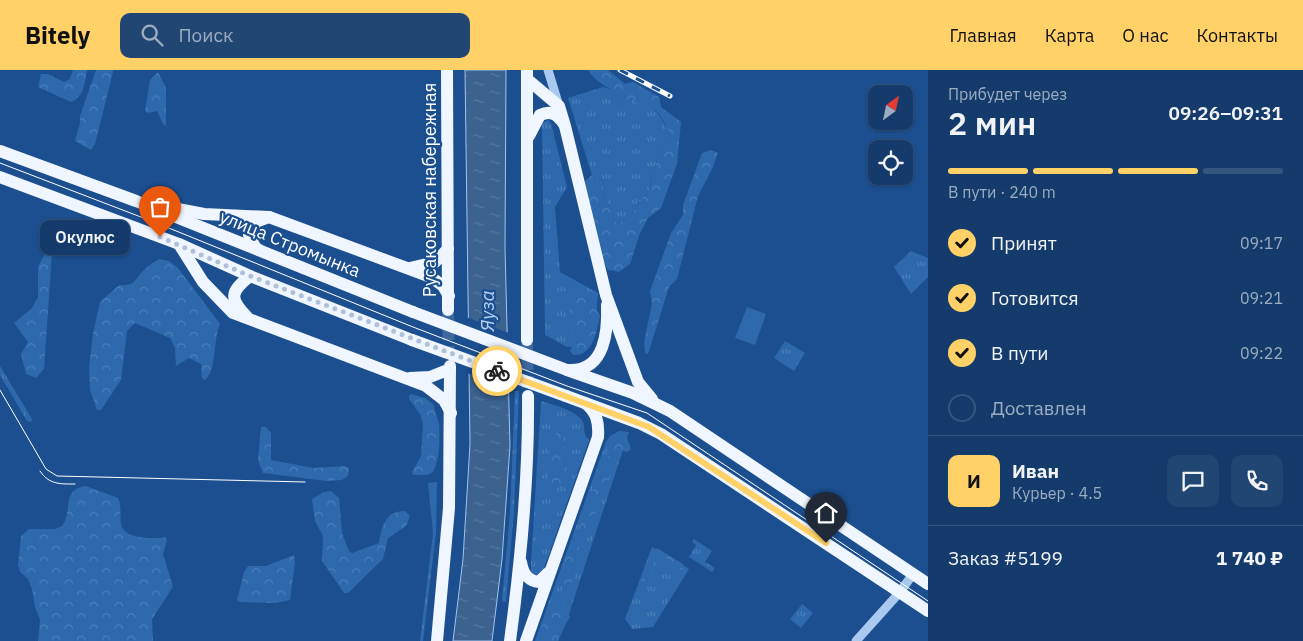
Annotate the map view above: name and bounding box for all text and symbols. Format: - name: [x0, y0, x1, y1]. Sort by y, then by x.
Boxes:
- search box: [120, 13, 470, 58]
- text: Bitely: [25, 19, 90, 51]
- icon: search: [138, 21, 166, 49]
- text: Поиск: [178, 23, 233, 47]
- text: Главная: [949, 24, 1017, 47]
- text: Карта: [1045, 24, 1094, 47]
- text: О нас: [1122, 24, 1169, 47]
- text: Контакты: [1197, 24, 1278, 47]
- street label: Русаковская набережная: [418, 83, 441, 297]
- text: Прибудет через: [948, 84, 1067, 104]
- north arrow: [868, 85, 912, 130]
- map controls: [868, 85, 913, 185]
- text: 09:26–09:31: [1169, 101, 1283, 125]
- text: 2 мин: [948, 102, 1036, 144]
- button: locate: [868, 140, 913, 185]
- text: В пути · 240 m: [948, 182, 1056, 202]
- pin: [139, 186, 181, 237]
- icon: bag: [146, 193, 174, 221]
- street label: улица Стромынка: [216, 205, 364, 282]
- callout: Окулюс: [40, 220, 130, 254]
- text: Окулюс: [55, 227, 115, 247]
- icon: check: [948, 229, 976, 257]
- text: Принят: [991, 231, 1057, 255]
- text: 09:17: [1240, 233, 1283, 253]
- icon: check: [948, 284, 976, 312]
- text: Готовится: [991, 286, 1079, 310]
- text: 09:21: [1240, 288, 1283, 308]
- water label: Яуза: [475, 290, 499, 333]
- icon: check: [948, 339, 976, 367]
- text: В пути: [991, 341, 1049, 365]
- text: 09:22: [1240, 343, 1283, 363]
- courier: [472, 346, 522, 396]
- icon: bike: [483, 357, 511, 385]
- text: Доставлен: [991, 396, 1087, 420]
- button: chat: [1167, 455, 1219, 507]
- button: phone: [1231, 455, 1283, 507]
- text: Иван: [1012, 459, 1059, 483]
- text: И: [967, 469, 981, 493]
- text: Курьер · 4.5: [1012, 483, 1102, 503]
- pin: [805, 492, 847, 543]
- icon: home: [812, 499, 840, 527]
- text: Заказ #5199: [948, 546, 1063, 570]
- text: 1 740 ₽: [1216, 546, 1283, 570]

